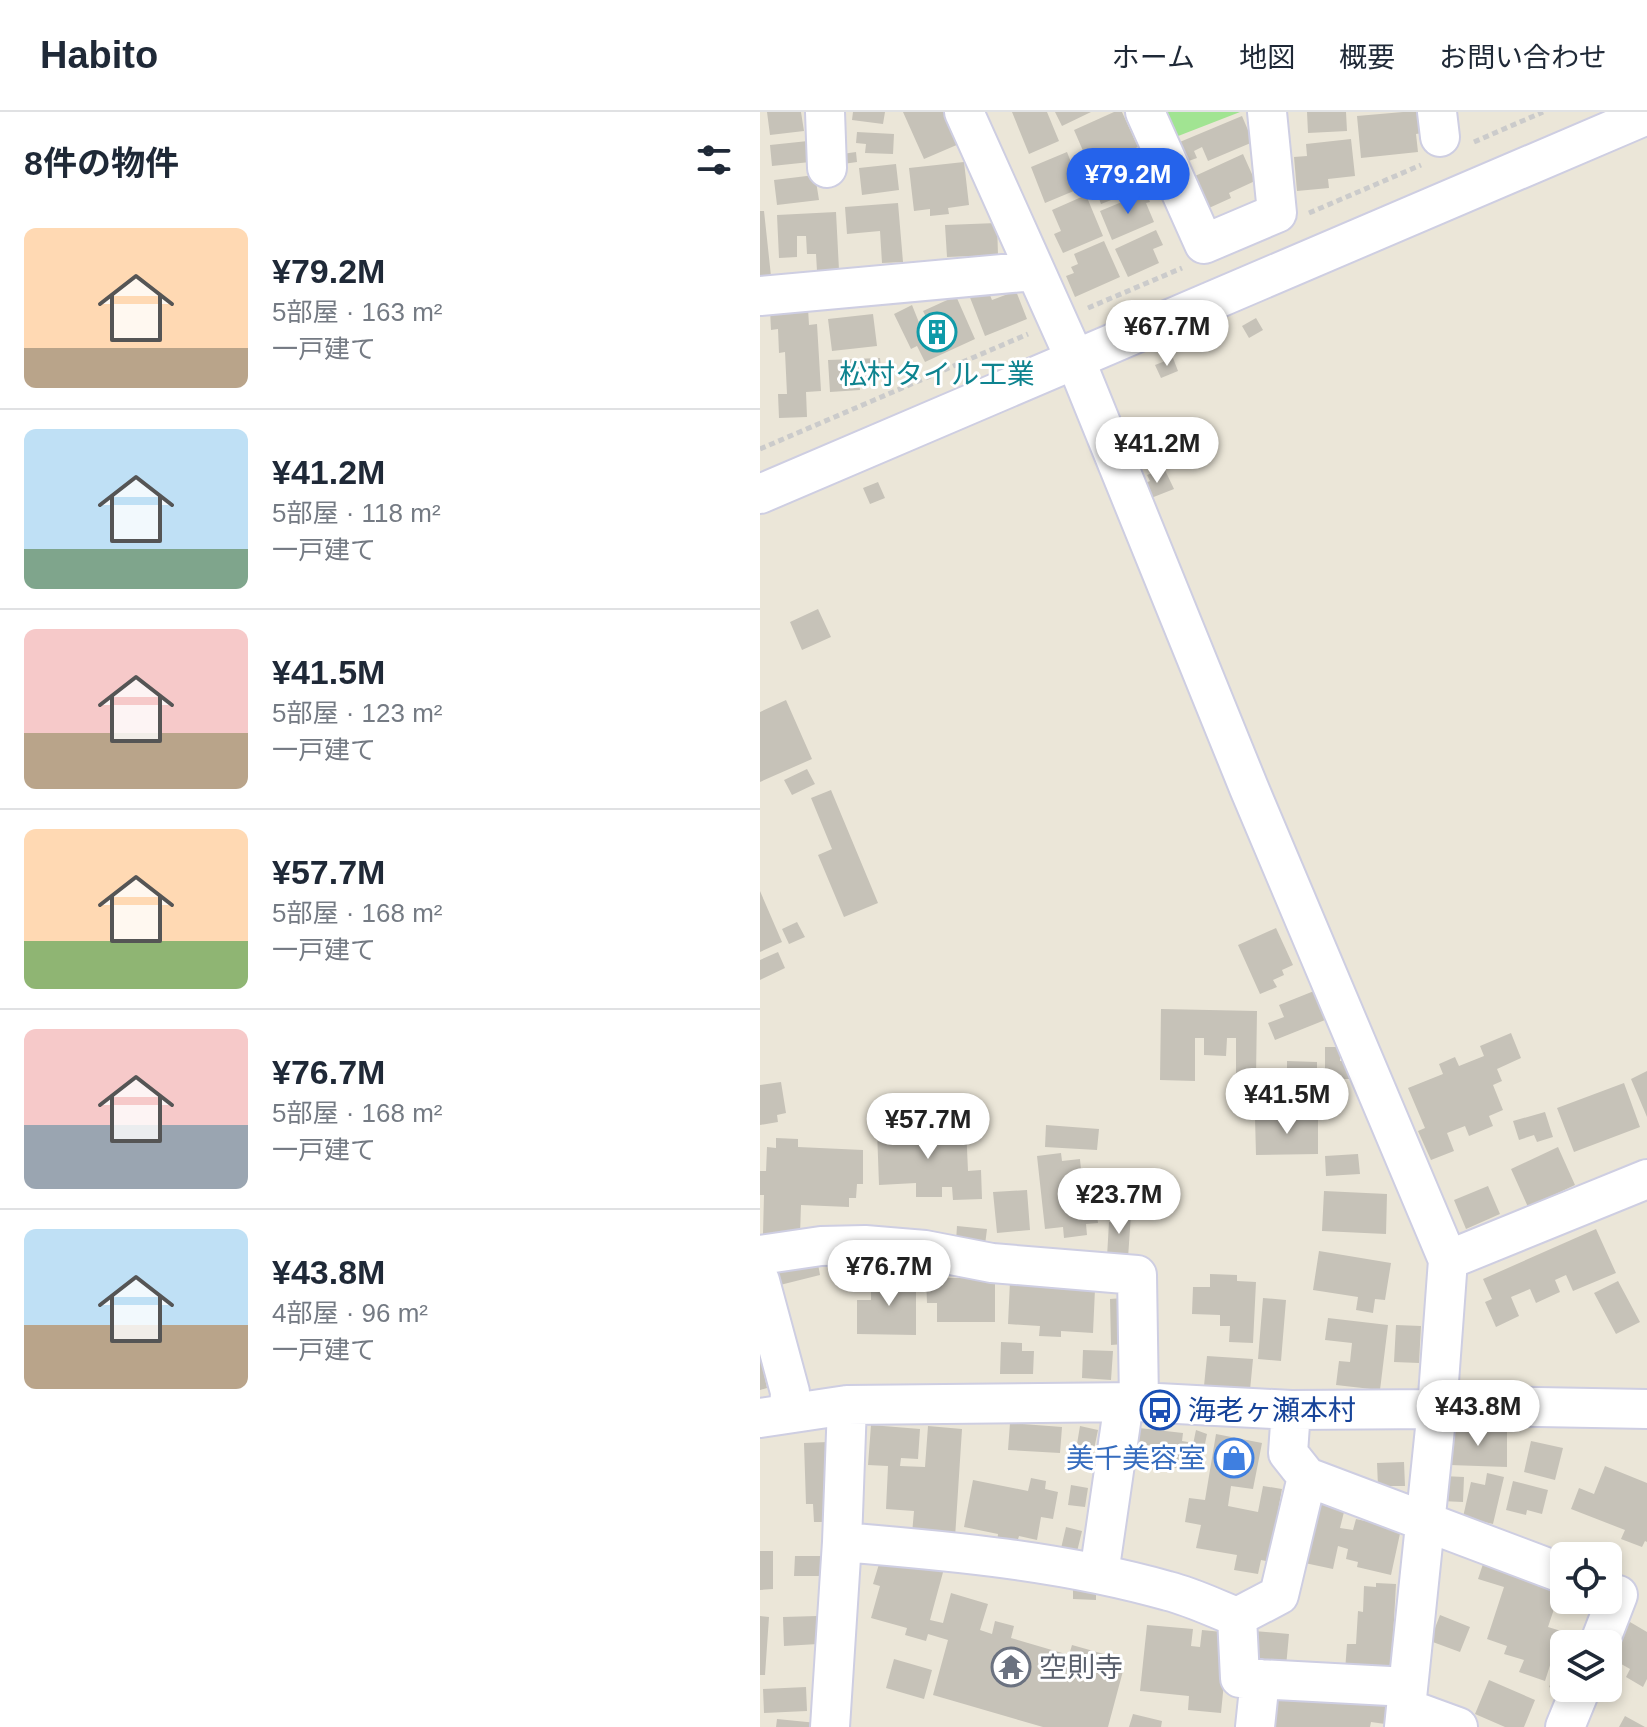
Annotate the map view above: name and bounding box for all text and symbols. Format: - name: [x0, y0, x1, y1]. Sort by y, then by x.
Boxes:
- text: Habito: [40, 34, 158, 76]
- text: ホーム: [1112, 42, 1195, 73]
- text: 地図: [1239, 42, 1295, 73]
- text: 概要: [1339, 42, 1395, 73]
- text: お問い合わせ: [1439, 42, 1607, 73]
- icon: filters: [692, 138, 736, 182]
- text: 8件の物件: [24, 144, 179, 182]
- pin: ¥79.2M: [1063, 148, 1193, 216]
- text: ¥79.2M: [1085, 159, 1171, 189]
- text: ¥79.2M: [272, 252, 385, 290]
- icon: home: [88, 260, 184, 356]
- text: 5部屋 · 163 m²: [272, 297, 443, 327]
- pin: ¥67.7M: [1102, 300, 1232, 368]
- building icon: 松村タイル工業: [916, 311, 958, 353]
- text: ¥67.7M: [1124, 311, 1210, 341]
- text: 一戸建て: [272, 334, 376, 364]
- place label: 松村タイル工業: [839, 359, 1035, 390]
- pin: ¥41.2M: [1092, 417, 1222, 485]
- text: ¥41.2M: [1114, 428, 1200, 458]
- text: ¥41.2M: [272, 453, 385, 491]
- icon: home: [88, 461, 184, 557]
- text: 5部屋 · 118 m²: [272, 498, 441, 528]
- text: 一戸建て: [272, 535, 376, 565]
- text: ¥41.5M: [272, 653, 385, 691]
- icon: home: [88, 661, 184, 757]
- text: 5部屋 · 123 m²: [272, 698, 443, 728]
- text: 一戸建て: [272, 735, 376, 765]
- text: ¥57.7M: [272, 853, 385, 891]
- icon: home: [88, 861, 184, 957]
- text: 5部屋 · 168 m²: [272, 898, 443, 928]
- text: 一戸建て: [272, 935, 376, 965]
- text: ¥76.7M: [272, 1053, 385, 1091]
- icon: home: [88, 1061, 184, 1157]
- pin: ¥41.5M: [1222, 1068, 1352, 1136]
- text: ¥41.5M: [1244, 1079, 1330, 1109]
- pin: ¥57.7M: [863, 1093, 993, 1161]
- text: 5部屋 · 168 m²: [272, 1098, 443, 1128]
- text: ¥57.7M: [885, 1104, 971, 1134]
- text: 一戸建て: [272, 1135, 376, 1165]
- pin: ¥23.7M: [1054, 1168, 1184, 1236]
- text: ¥23.7M: [1076, 1179, 1162, 1209]
- pin: ¥76.7M: [824, 1240, 954, 1308]
- text: ¥76.7M: [846, 1251, 932, 1281]
- text: ¥43.8M: [272, 1253, 385, 1291]
- icon: home: [88, 1261, 184, 1357]
- text: 4部屋 · 96 m²: [272, 1298, 428, 1328]
- text: 一戸建て: [272, 1335, 376, 1365]
- pin: ¥43.8M: [1413, 1380, 1543, 1448]
- bus stop icon: 海老ヶ瀬本村: [1139, 1389, 1181, 1431]
- text: ¥43.8M: [1435, 1391, 1521, 1421]
- place label: 海老ヶ瀬本村: [1188, 1395, 1356, 1426]
- shop icon: 美千美容室: [1213, 1437, 1255, 1479]
- place label: 美千美容室: [1066, 1443, 1206, 1474]
- map controls: [1550, 1542, 1622, 1702]
- button: locate: [1550, 1542, 1622, 1614]
- button: layers: [1550, 1630, 1622, 1702]
- temple icon: 空則寺: [990, 1646, 1032, 1688]
- place label: 空則寺: [1039, 1652, 1123, 1683]

